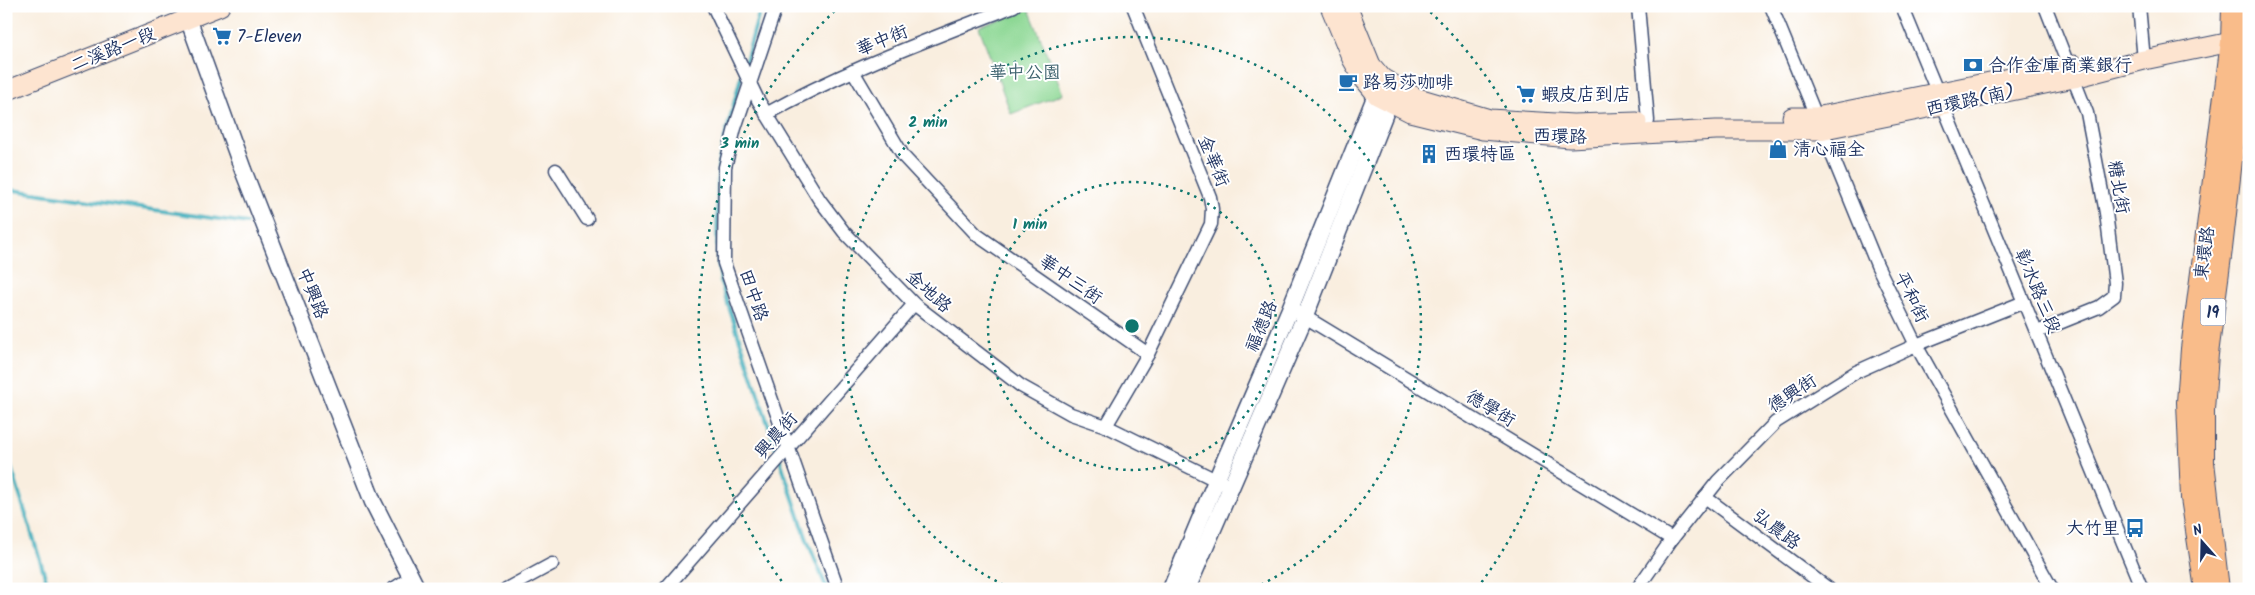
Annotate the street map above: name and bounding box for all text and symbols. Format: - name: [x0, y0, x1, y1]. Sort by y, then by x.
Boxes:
- street label: 華中街: [852, 18, 913, 65]
- street label: 二溪路一段: [66, 20, 161, 81]
- place label: 7-Eleven: [237, 23, 302, 52]
- supermarket icon: 7-Eleven: [211, 25, 233, 47]
- place label: 合作金庫商業銀行: [1988, 52, 2132, 81]
- bank icon: 合作金庫商業銀行: [1962, 54, 1984, 76]
- park label: 華中公園: [989, 59, 1061, 88]
- place label: 路易莎咖啡: [1363, 69, 1453, 98]
- cafe icon: 路易莎咖啡: [1337, 71, 1359, 93]
- street label: 西環路(南): [1923, 78, 2017, 125]
- place label: 蝦皮店到店: [1541, 81, 1631, 110]
- supermarket icon: 蝦皮店到店: [1515, 83, 1537, 105]
- text: 2 min: [908, 111, 948, 135]
- street label: 西環路: [1532, 122, 1587, 153]
- street label: 金華街: [1189, 131, 1236, 192]
- text: 3 min: [720, 132, 759, 156]
- place label: 清心福全: [1793, 136, 1865, 165]
- shop icon: 清心福全: [1767, 138, 1789, 160]
- place label: 西環特區: [1444, 141, 1516, 170]
- building icon: 西環特區: [1418, 143, 1440, 165]
- street label: 糖北街: [2099, 158, 2136, 216]
- text: 1 min: [1013, 213, 1047, 237]
- street label: 東環路: [2187, 224, 2224, 282]
- street label: 彰水路三段: [2006, 244, 2068, 339]
- street label: 華中三街: [1032, 248, 1108, 313]
- street label: 中興路: [288, 263, 335, 324]
- street label: 金地路: [898, 263, 958, 321]
- street label: 田中路: [730, 265, 775, 326]
- street label: 平和街: [1886, 267, 1936, 328]
- street label: 福德路: [1238, 296, 1286, 357]
- road number: 19: [2200, 298, 2226, 326]
- centre of rings: [1123, 317, 1141, 335]
- street label: 德興街: [1762, 367, 1823, 421]
- street label: 德學街: [1460, 383, 1521, 436]
- street label: 興農街: [748, 406, 806, 466]
- street label: 弘農路: [1746, 502, 1806, 558]
- place label: 大竹里: [2066, 515, 2120, 544]
- bus stop icon: 大竹里: [2124, 517, 2146, 539]
- north arrow: [2178, 518, 2228, 568]
- text: N: [2190, 519, 2206, 543]

